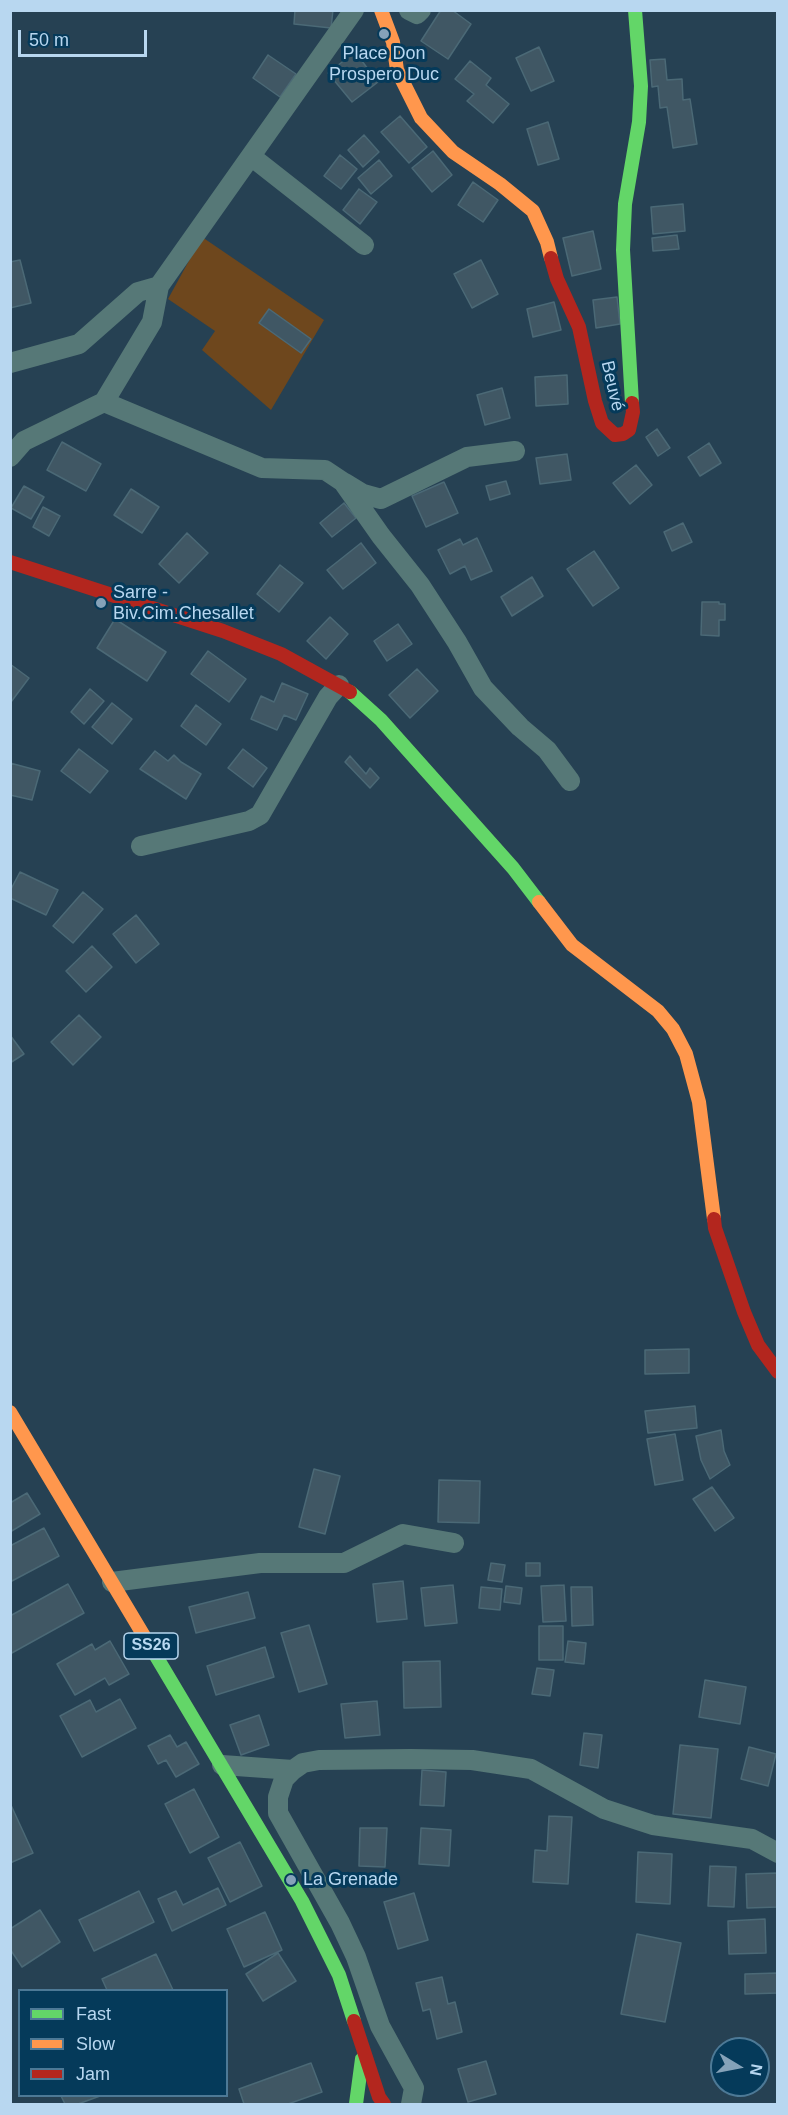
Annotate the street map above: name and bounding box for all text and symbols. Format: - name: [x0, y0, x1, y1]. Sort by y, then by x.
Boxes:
- scale bar: [21, 18, 150, 56]
- marker: Place Don Prospero Duc: [377, 27, 391, 41]
- text: 50 m: [29, 30, 69, 50]
- place label: Place Don Prospero Duc: [329, 43, 439, 86]
- street label: Beuvé: [596, 359, 628, 413]
- place label: Sarre - Biv.Cim.Chesallet: [113, 582, 254, 624]
- marker: Sarre - Biv.Cim.Chesallet: [94, 596, 108, 610]
- road number: SS26: [124, 1633, 178, 1659]
- place label: La Grenade: [303, 1869, 398, 1891]
- marker: La Grenade: [284, 1873, 298, 1887]
- legend: [18, 1989, 228, 2097]
- text: Fast: [76, 2004, 111, 2024]
- text: Slow: [76, 2034, 115, 2054]
- north arrow: [710, 2037, 770, 2097]
- text: N: [747, 2063, 766, 2077]
- text: Jam: [76, 2064, 110, 2084]

